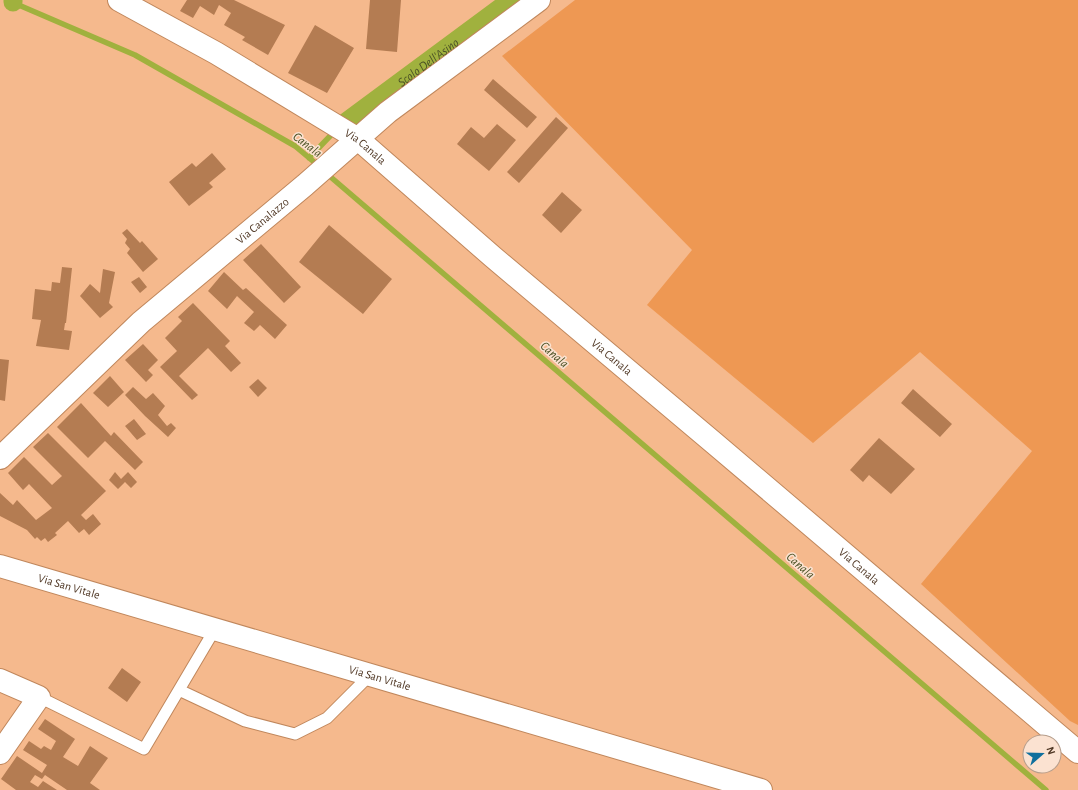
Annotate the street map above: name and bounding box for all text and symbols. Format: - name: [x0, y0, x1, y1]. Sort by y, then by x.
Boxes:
- water label: Scolo Dell'Asino: [396, 36, 461, 90]
- street label: Via Canala: [343, 127, 389, 167]
- water label: Canala: [290, 130, 324, 160]
- street label: Via Canalazzo: [234, 195, 291, 246]
- street label: Via Canala: [589, 336, 635, 378]
- water label: Canala: [537, 340, 571, 371]
- street label: Via Canala: [836, 546, 882, 587]
- water label: Canala: [783, 551, 817, 582]
- street label: Via San Vitale: [37, 572, 101, 601]
- street label: Via San Vitale: [348, 663, 412, 693]
- north arrow: [1022, 734, 1062, 774]
- text: N: [1044, 745, 1057, 756]

